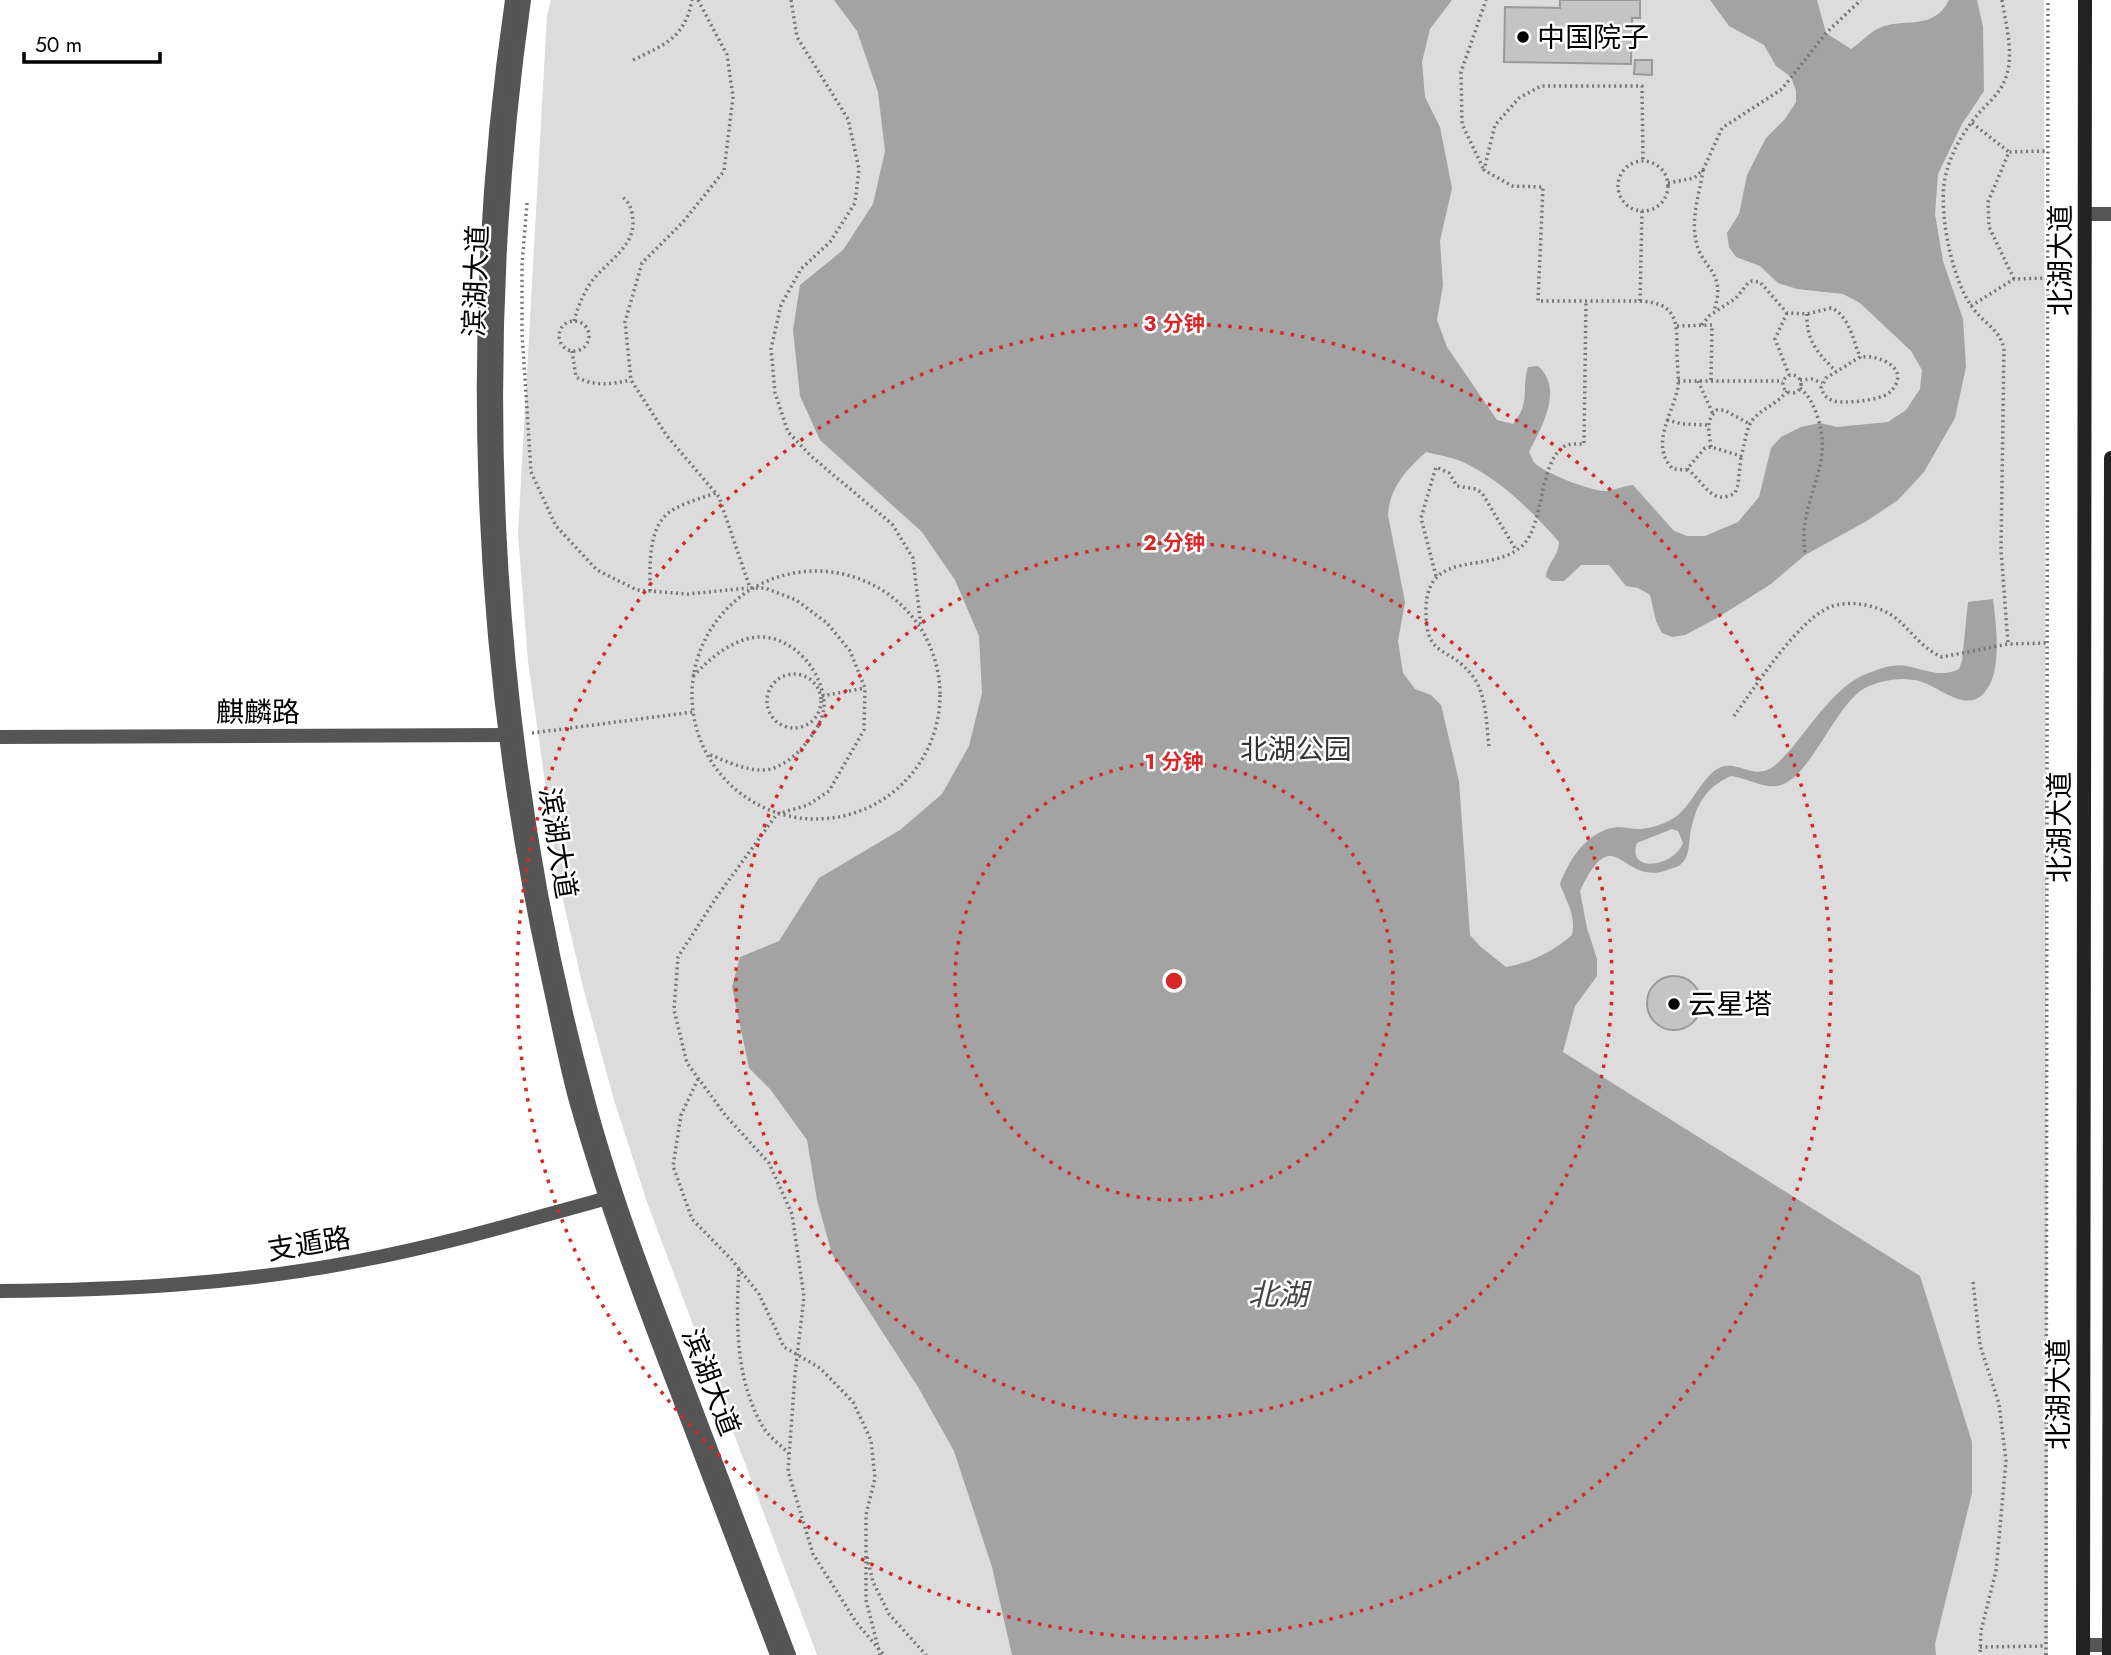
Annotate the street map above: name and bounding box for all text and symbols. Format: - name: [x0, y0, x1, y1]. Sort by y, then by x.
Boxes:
- place label: 中国院子: [1537, 17, 1649, 58]
- scale bar: [24, 21, 161, 65]
- marker: 中国院子: [1515, 29, 1531, 45]
- text: 50 m: [35, 30, 82, 60]
- street label: 北湖大道: [2040, 204, 2081, 316]
- street label: 滨湖大道: [454, 224, 498, 338]
- text: 3 分钟: [1143, 309, 1205, 339]
- text: 2 分钟: [1143, 528, 1205, 558]
- street label: 麒麟路: [216, 692, 300, 733]
- park label: 北湖公园: [1240, 729, 1352, 770]
- text: 1 分钟: [1145, 747, 1204, 777]
- street label: 北湖大道: [2039, 771, 2080, 883]
- street label: 滨湖大道: [529, 784, 587, 902]
- centre of rings: [1162, 969, 1186, 993]
- place label: 云星塔: [1688, 984, 1772, 1025]
- marker: 云星塔: [1666, 996, 1682, 1012]
- street label: 支遁路: [264, 1217, 354, 1271]
- water label: 北湖: [1248, 1273, 1312, 1316]
- street label: 滨湖大道: [672, 1322, 750, 1442]
- street label: 北湖大道: [2038, 1338, 2079, 1450]

